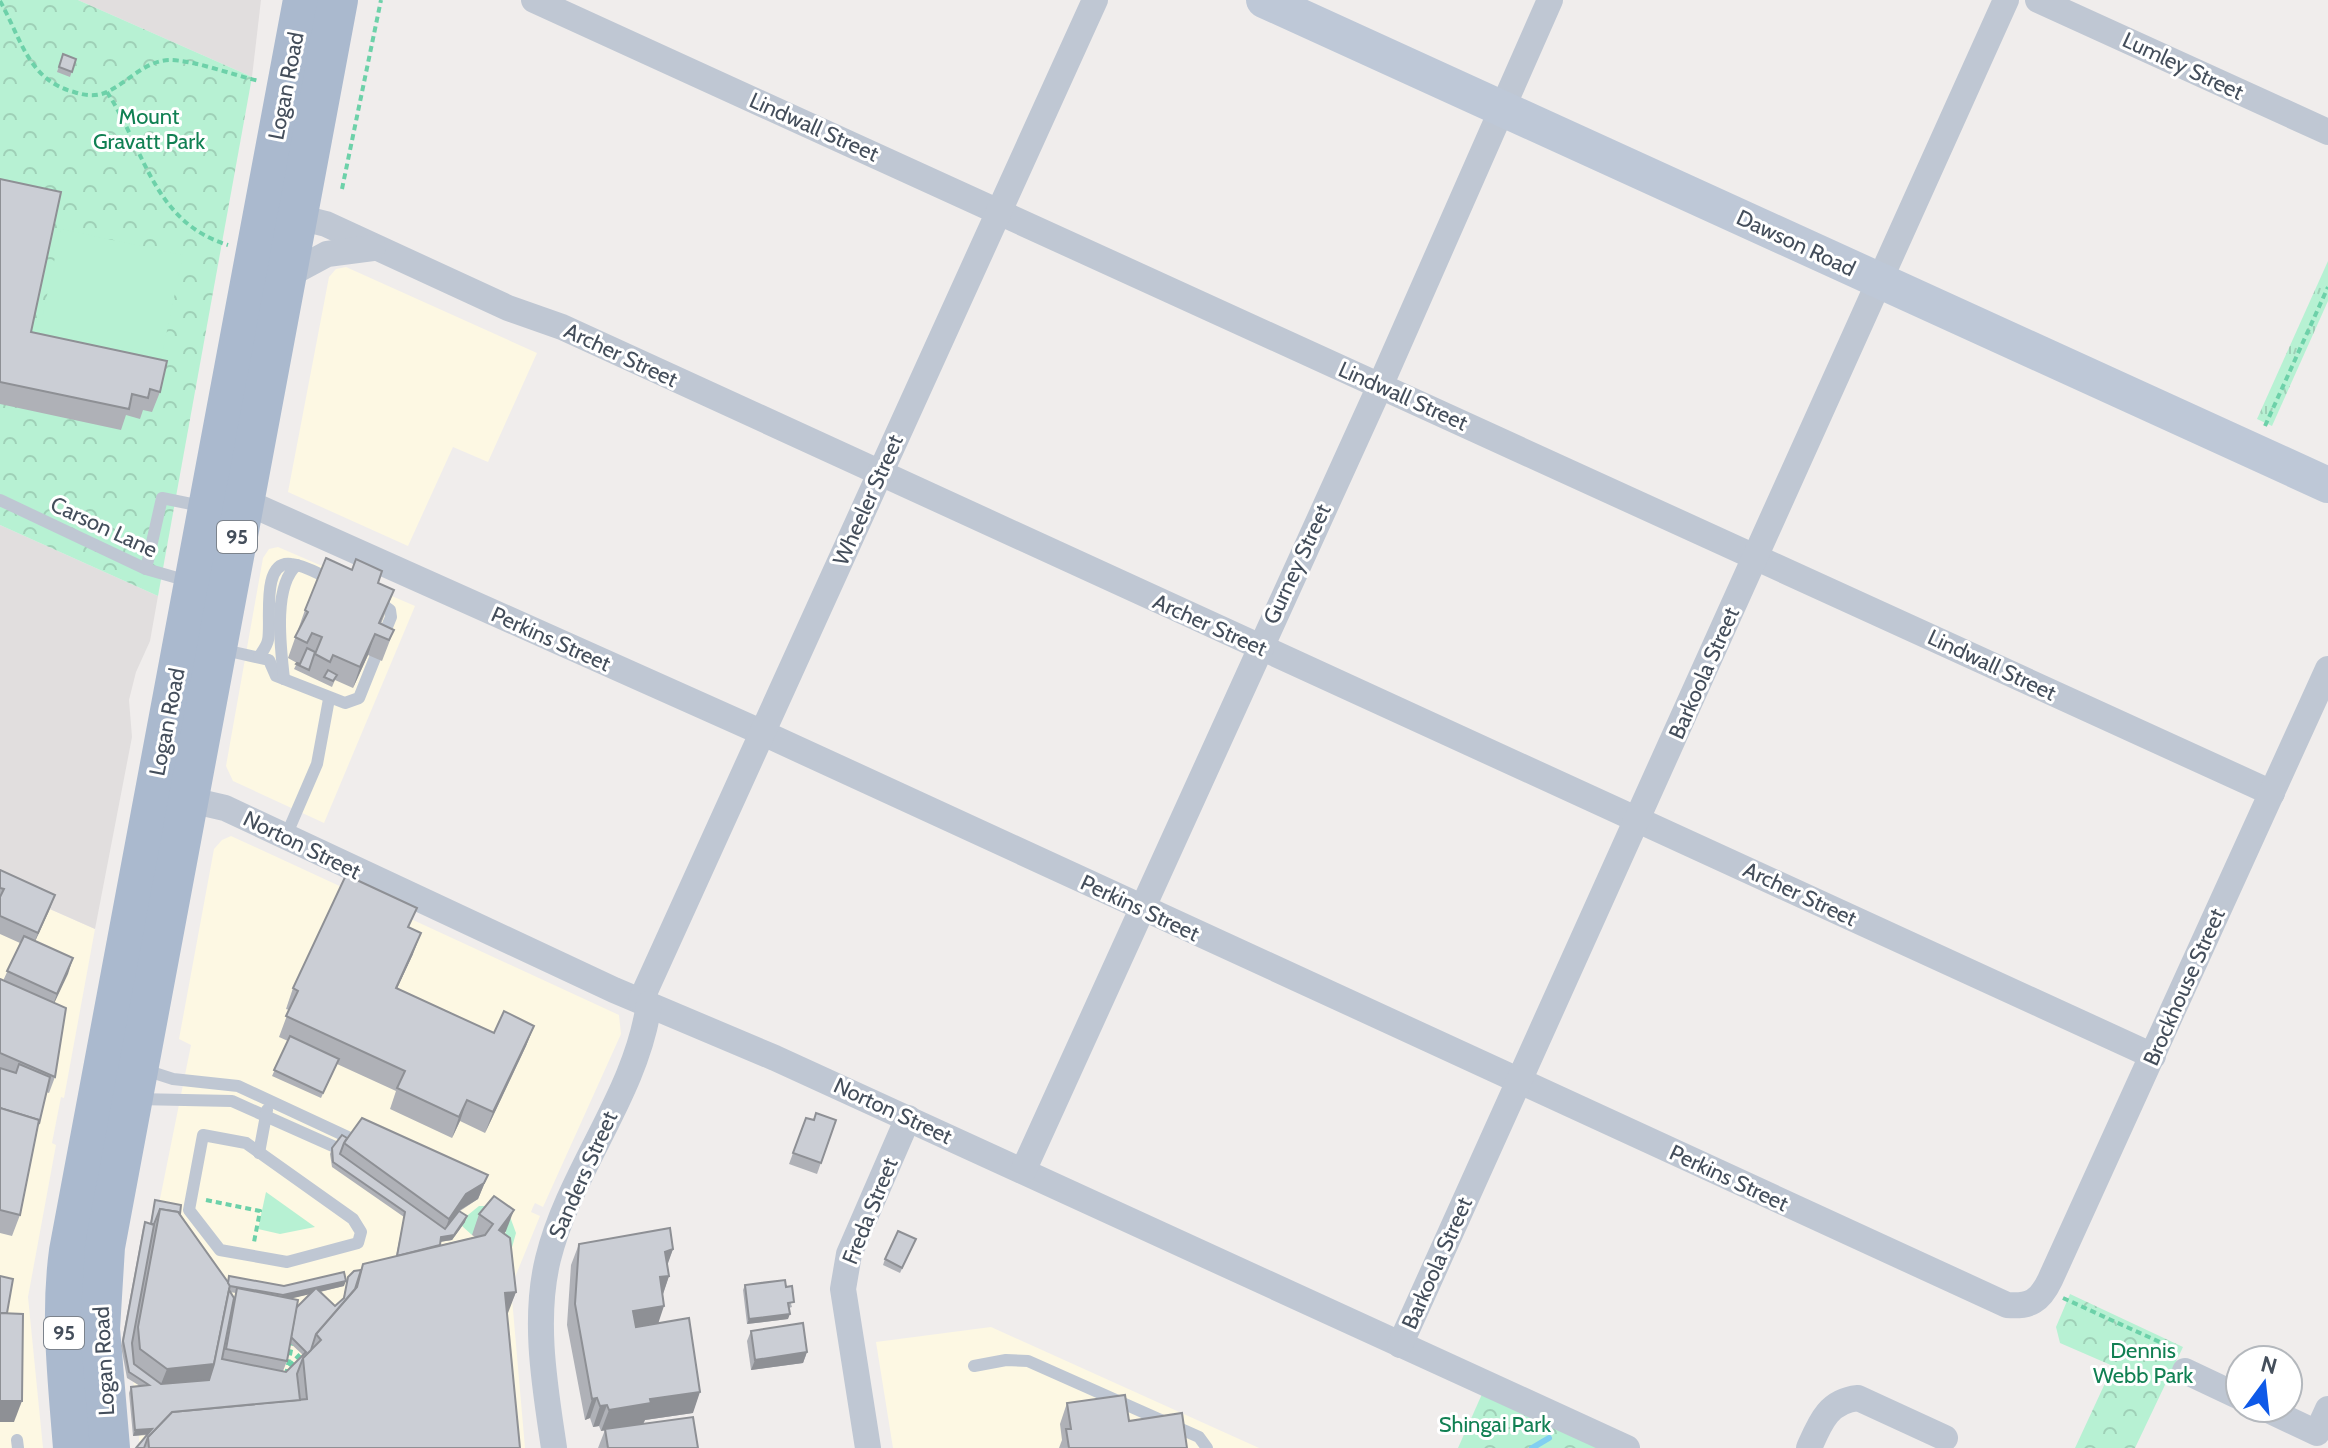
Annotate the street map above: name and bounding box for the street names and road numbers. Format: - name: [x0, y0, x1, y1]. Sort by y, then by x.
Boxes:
- street label: Lumley Street: [2118, 26, 2248, 106]
- street label: Logan Road: [262, 30, 310, 142]
- street label: Lindwall Street: [745, 87, 883, 168]
- street label: Dawson Road: [1732, 204, 1860, 282]
- street label: Archer Street: [560, 317, 682, 393]
- street label: Lindwall Street: [1334, 356, 1472, 437]
- street label: Wheeler Street: [827, 430, 909, 569]
- street label: Carson Lane: [46, 491, 162, 563]
- street label: Gurney Street: [1257, 499, 1337, 628]
- road number: 95: [217, 521, 257, 553]
- street label: Archer Street: [1149, 588, 1272, 662]
- street label: Perkins Street: [487, 601, 615, 678]
- street label: Barkoola Street: [1663, 602, 1745, 743]
- street label: Lindwall Street: [1924, 623, 2061, 707]
- street label: Logan Road: [143, 666, 191, 778]
- street label: Norton Street: [239, 805, 366, 885]
- street label: Archer Street: [1739, 856, 1861, 932]
- street label: Perkins Street: [1076, 869, 1204, 948]
- street label: Brockhouse Street: [2137, 904, 2231, 1070]
- street label: Norton Street: [830, 1072, 957, 1150]
- street label: Sanders Street: [543, 1107, 623, 1243]
- street label: Perkins Street: [1665, 1139, 1793, 1218]
- street label: Freda Street: [836, 1153, 904, 1268]
- street label: Barkoola Street: [1396, 1192, 1478, 1333]
- street label: Logan Road: [88, 1306, 120, 1416]
- road number: 95: [44, 1317, 84, 1349]

